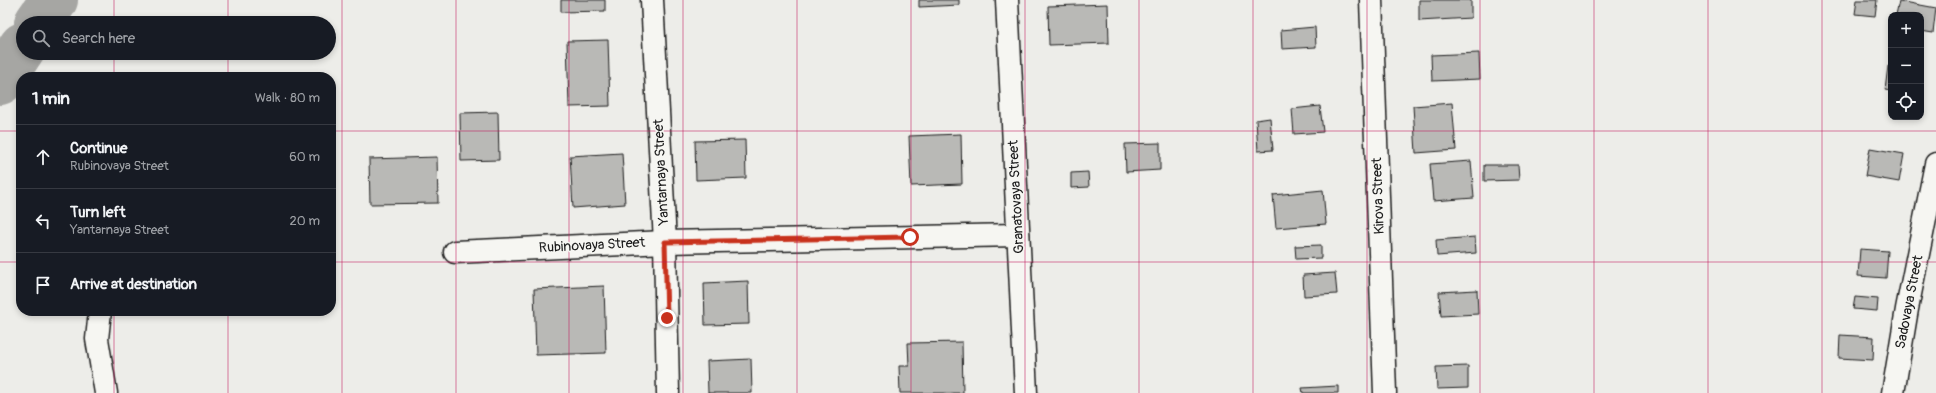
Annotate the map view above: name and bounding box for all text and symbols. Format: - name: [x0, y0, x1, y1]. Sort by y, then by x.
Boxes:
- map controls: [1888, 12, 1924, 120]
- button: +: [1888, 12, 1924, 48]
- search box: [16, 16, 336, 60]
- icon: search: [30, 27, 52, 49]
- text: Search here: [62, 29, 135, 48]
- button: −: [1888, 48, 1924, 84]
- button: locate: [1888, 84, 1924, 120]
- text: 1 min: [32, 88, 70, 109]
- text: Walk · 80 m: [255, 90, 320, 106]
- street label: Yantarnaya Street: [650, 118, 672, 227]
- text: Continue: [70, 139, 128, 158]
- street label: Granatovaya Street: [1005, 139, 1027, 254]
- icon: ahead: [32, 146, 54, 168]
- text: 60 m: [289, 149, 320, 165]
- street label: Kirova Street: [1368, 157, 1388, 235]
- text: Rubinovaya Street: [70, 158, 169, 174]
- text: Turn left: [70, 203, 126, 222]
- icon: left: [32, 210, 54, 232]
- text: 20 m: [289, 213, 320, 229]
- text: Yantarnaya Street: [70, 222, 169, 238]
- route start: [901, 228, 919, 246]
- street label: Rubinovaya Street: [538, 234, 646, 256]
- street label: Sadovaya Street: [1892, 253, 1926, 350]
- icon: arrive: [32, 274, 54, 296]
- text: Arrive at destination: [70, 275, 197, 294]
- route end: [658, 309, 676, 327]

